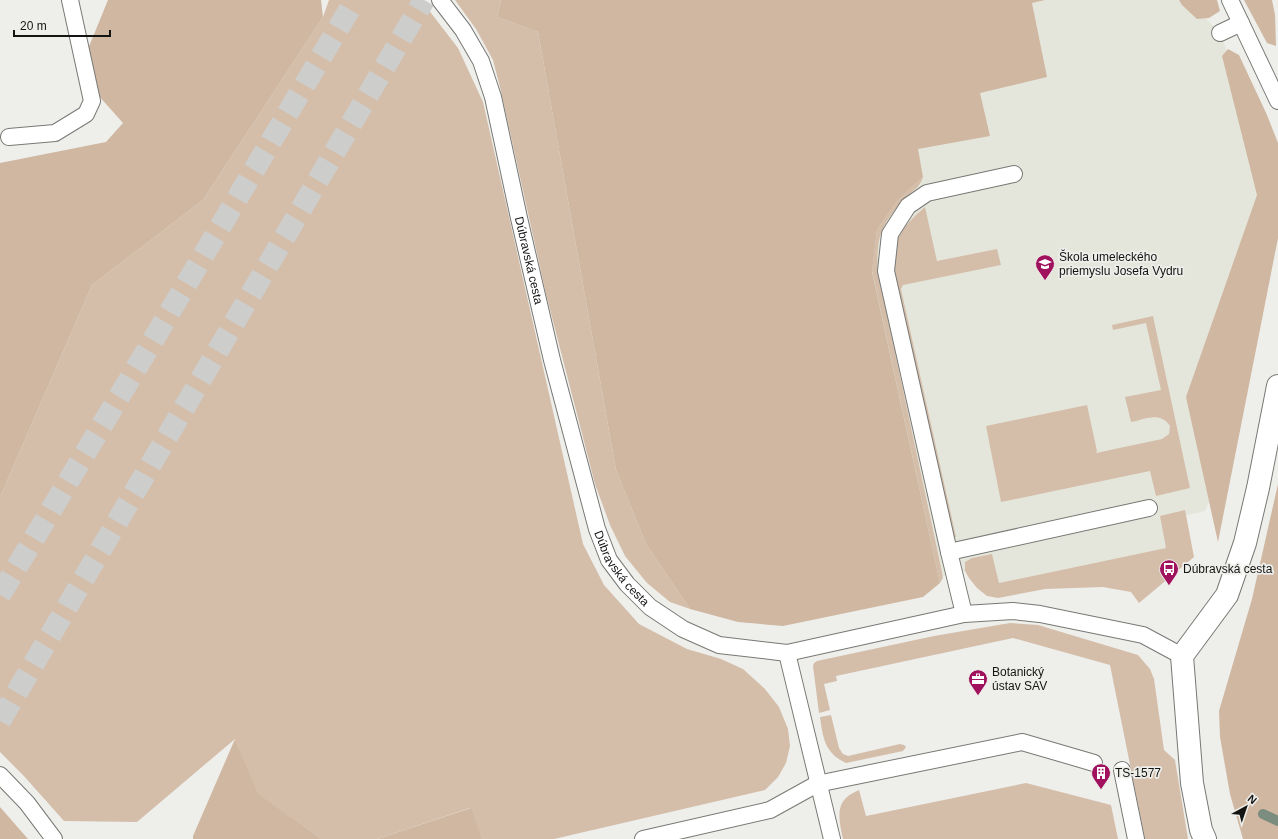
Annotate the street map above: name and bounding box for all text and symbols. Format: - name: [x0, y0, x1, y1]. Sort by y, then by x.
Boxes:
- scale bar: [14, 12, 110, 38]
- text: 20 m: [20, 19, 47, 33]
- street label: Dúbravská cesta: [512, 215, 546, 306]
- place label: Škola umeleckého priemyslu Josefa Vydru: [1059, 249, 1183, 278]
- school or university icon: Škola umeleckého priemyslu Josefa Vydru: [1034, 253, 1056, 281]
- street label: Dúbravská cesta: [591, 529, 652, 609]
- bus stop icon: Dúbravská cesta: [1158, 558, 1180, 586]
- place label: Dúbravská cesta: [1183, 562, 1273, 576]
- place label: Botanický ústav SAV: [992, 665, 1047, 693]
- office icon: Botanický ústav SAV: [967, 668, 989, 696]
- building icon: TS-1577: [1090, 762, 1112, 790]
- place label: TS-1577: [1115, 766, 1161, 780]
- north arrow: [1226, 787, 1266, 827]
- text: N: [1246, 792, 1259, 807]

